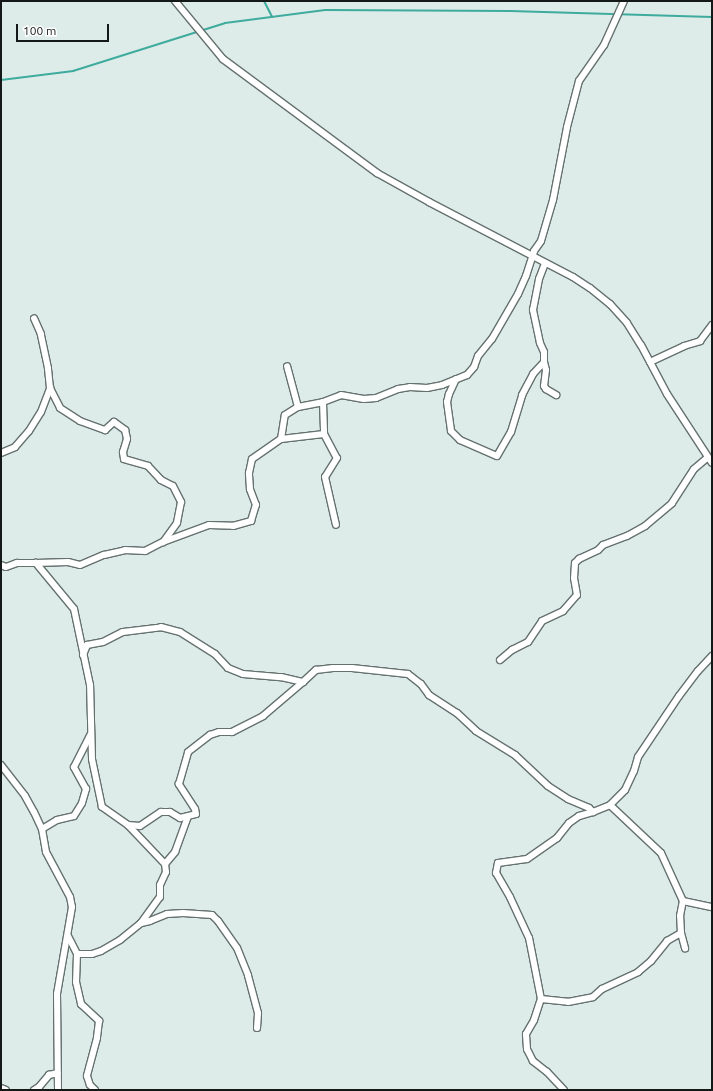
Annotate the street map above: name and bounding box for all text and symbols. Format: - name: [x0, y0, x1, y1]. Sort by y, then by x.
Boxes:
- scale bar: [18, 16, 111, 42]
- text: 100 m: [23, 24, 56, 37]

